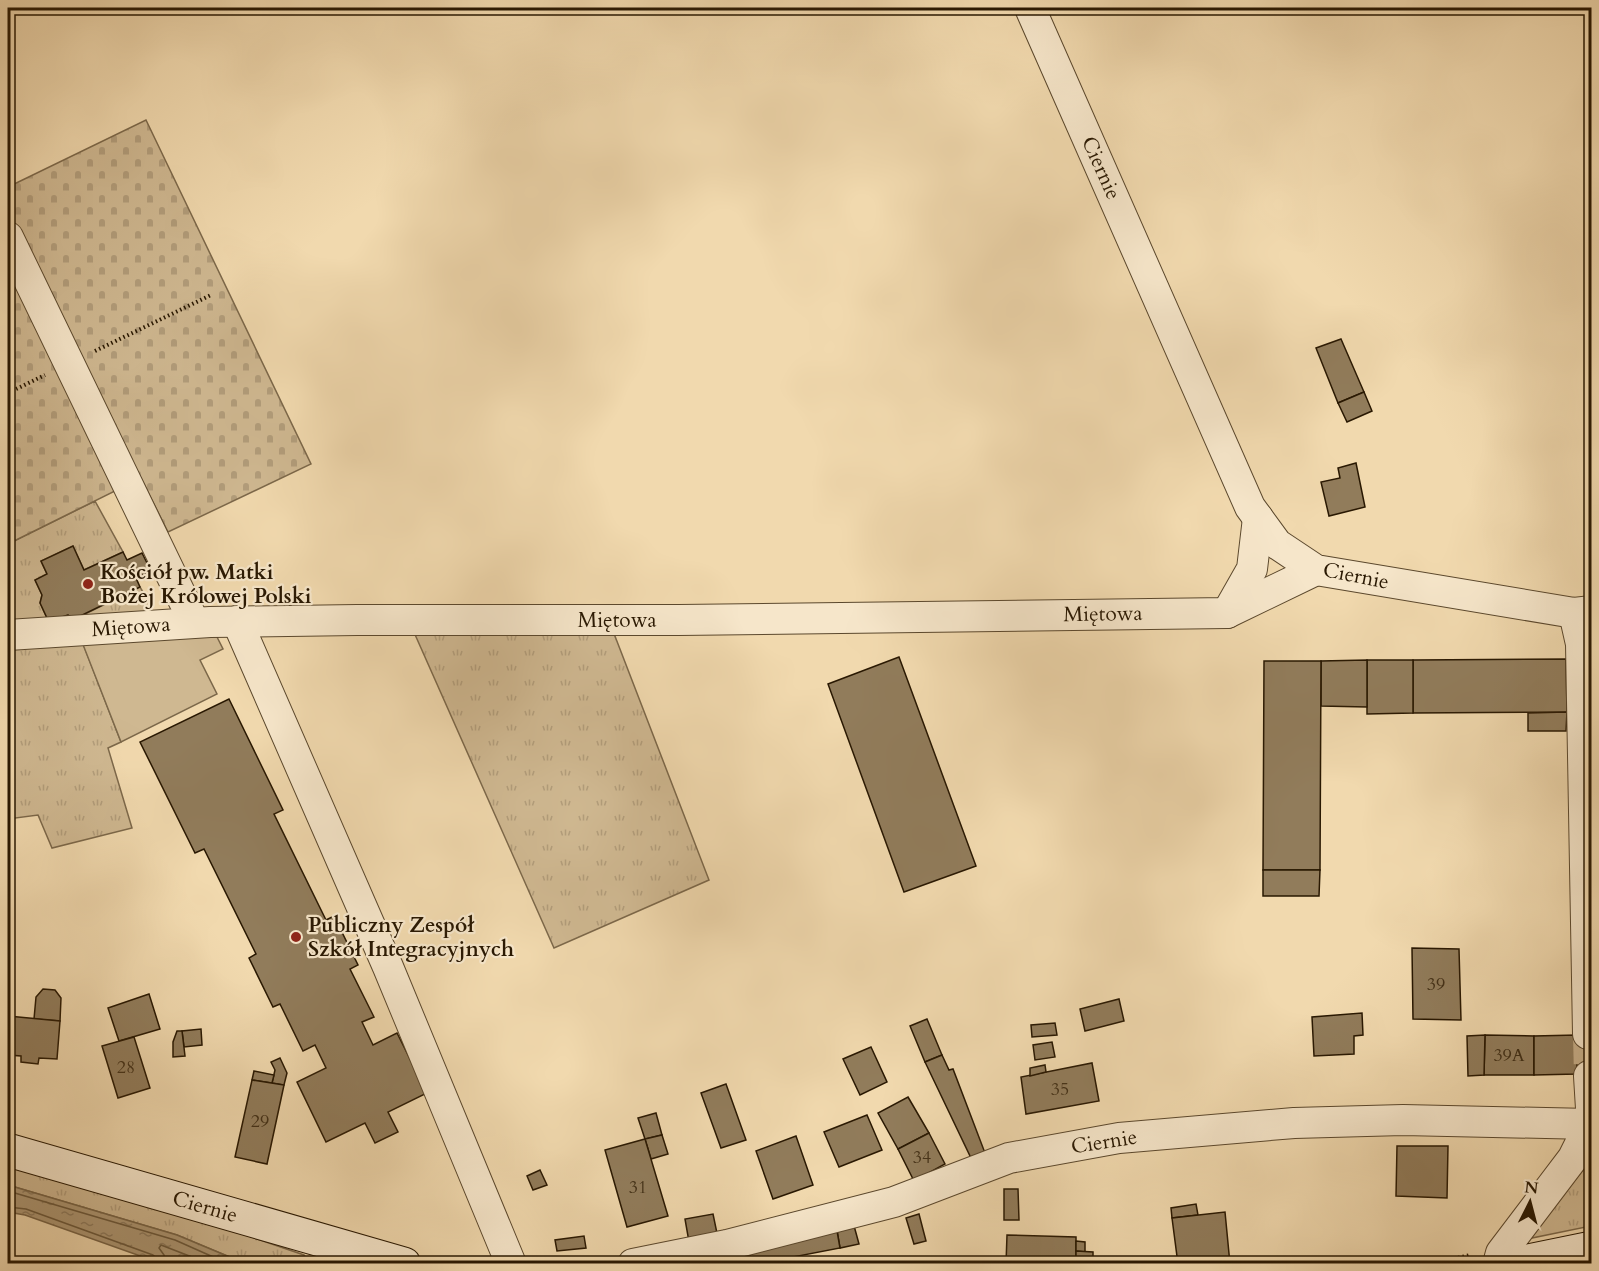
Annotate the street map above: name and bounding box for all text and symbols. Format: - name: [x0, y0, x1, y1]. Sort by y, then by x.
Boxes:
- street label: Ciernie: [1074, 132, 1128, 204]
- street label: Ciernie: [1321, 555, 1391, 597]
- place label: Kościół pw. Matki Bożej Królowej Polski: [100, 558, 312, 611]
- marker: Kościół pw. Matki Bożej Królowej Polski: [81, 577, 95, 591]
- street label: Miętowa: [1063, 599, 1143, 629]
- street label: Miętowa: [577, 606, 657, 635]
- street label: Miętowa: [91, 610, 171, 644]
- place label: Publiczny Zespół Szkół Integracyjnych: [308, 911, 514, 964]
- marker: Publiczny Zespół Szkół Integracyjnych: [289, 930, 303, 944]
- house number: 39: [1427, 972, 1445, 997]
- house number: 39A: [1493, 1043, 1525, 1068]
- house number: 28: [117, 1055, 135, 1080]
- house number: 35: [1051, 1077, 1069, 1102]
- house number: 29: [251, 1109, 269, 1134]
- street label: Ciernie: [1069, 1122, 1139, 1162]
- house number: 34: [913, 1145, 931, 1170]
- north arrow: [1500, 1172, 1560, 1232]
- house number: 31: [629, 1175, 647, 1200]
- text: N: [1523, 1176, 1540, 1200]
- street label: Ciernie: [169, 1184, 241, 1230]

